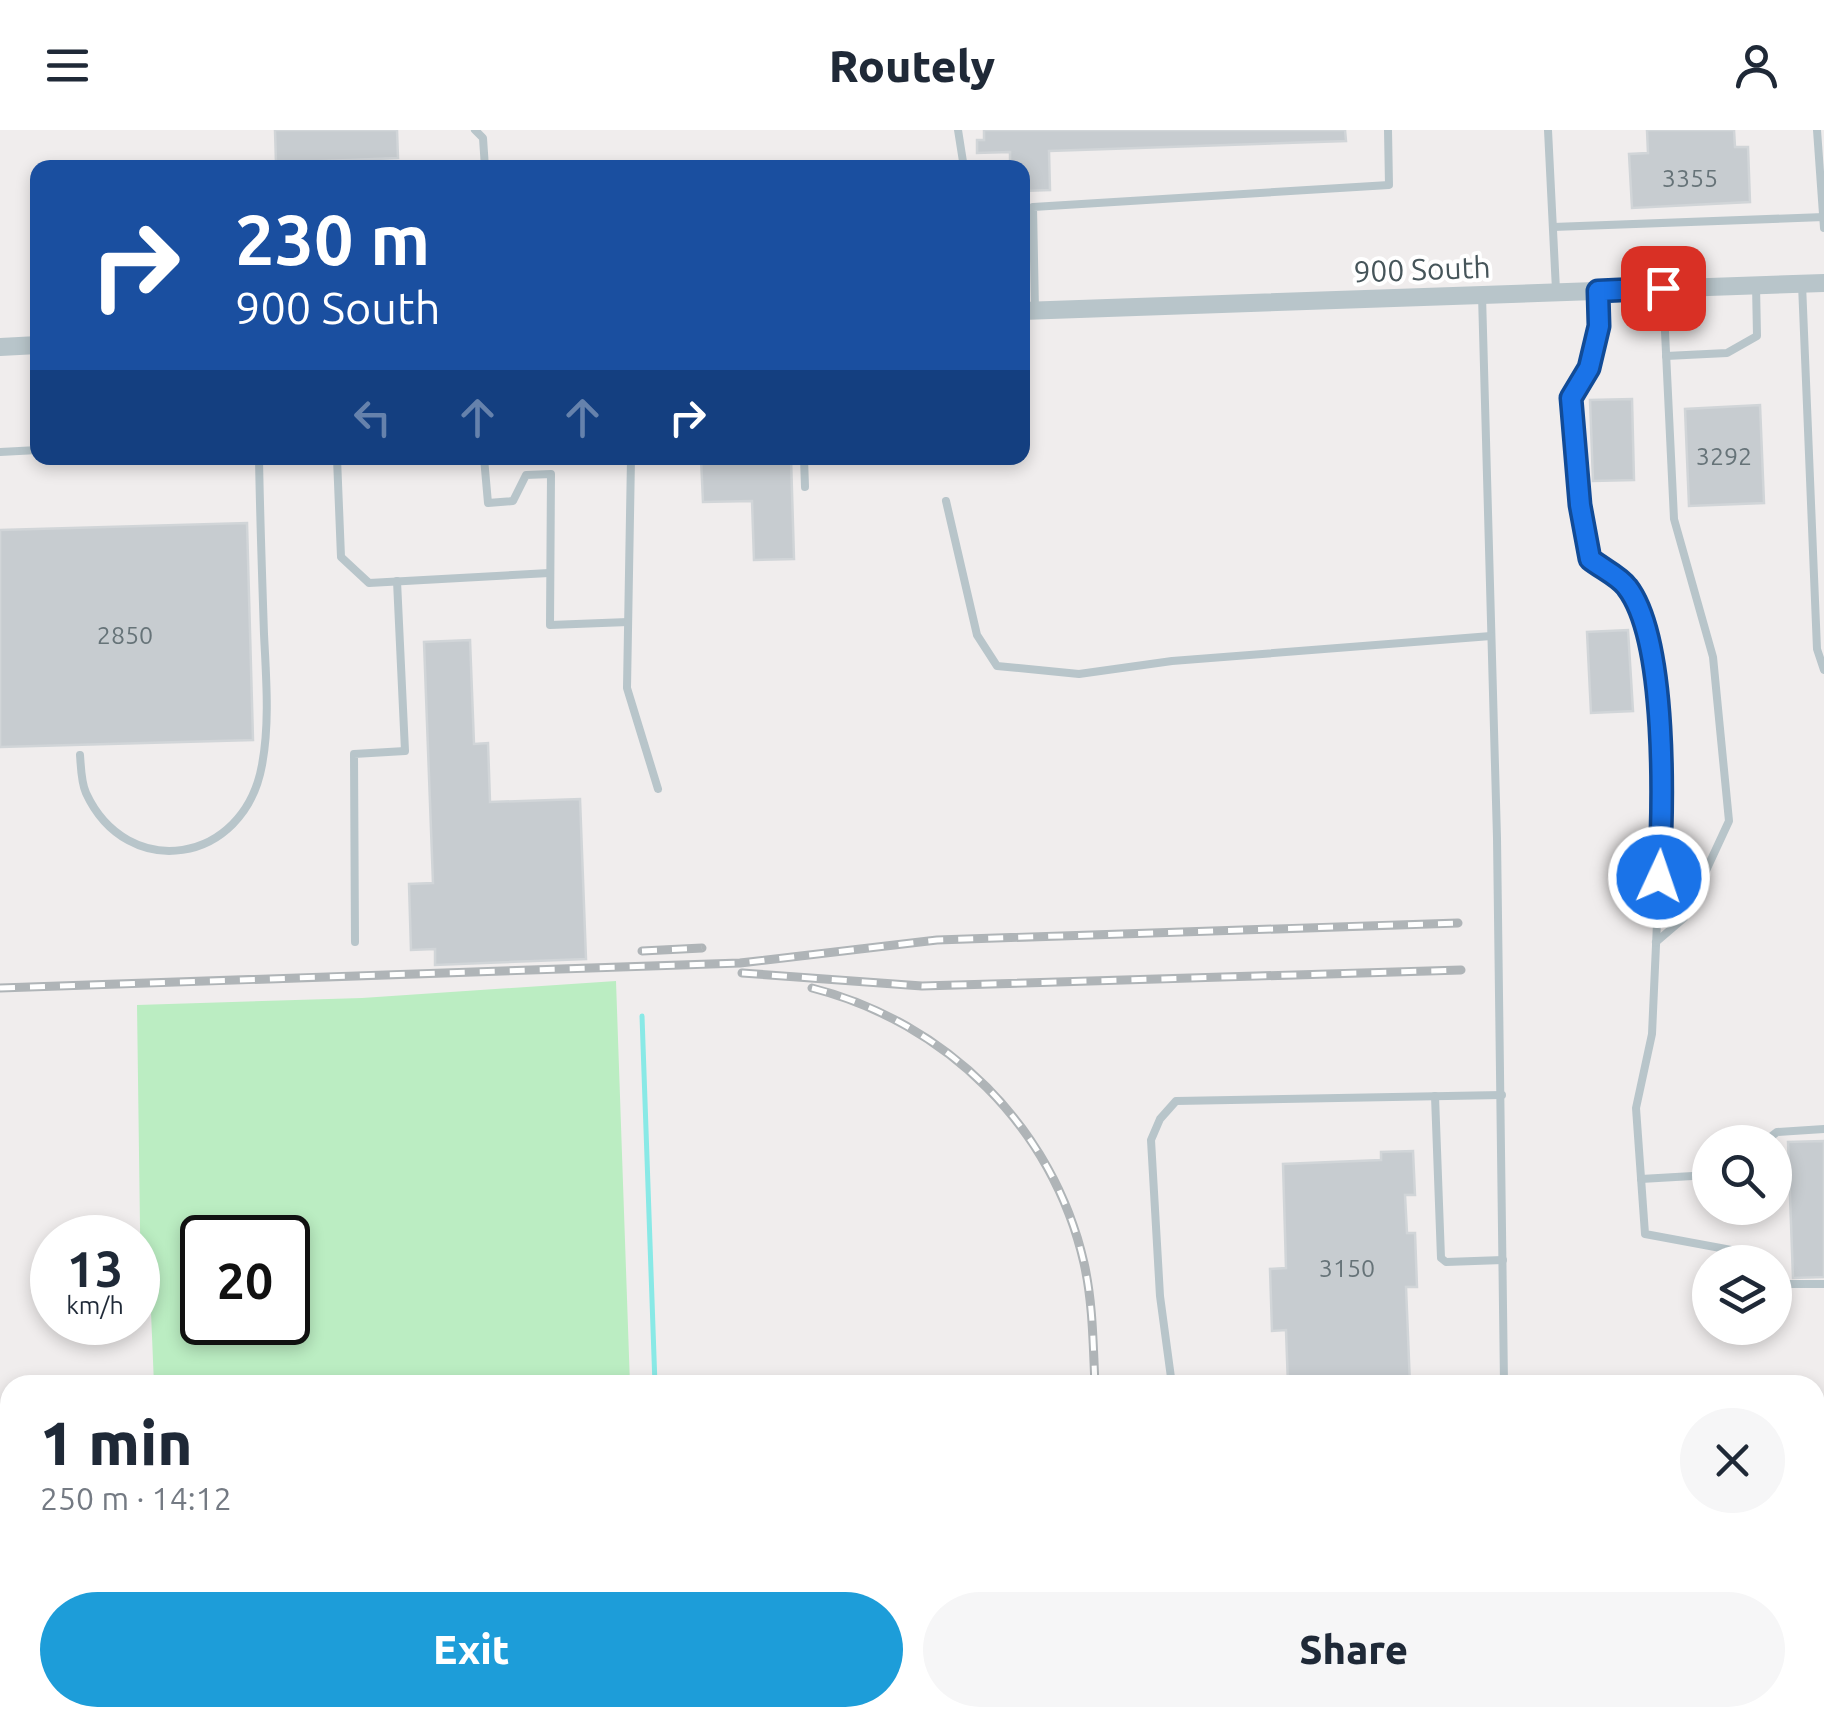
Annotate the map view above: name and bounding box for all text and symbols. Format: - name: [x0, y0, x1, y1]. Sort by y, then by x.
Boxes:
- icon: menu: [40, 38, 95, 93]
- icon: person: [1729, 38, 1784, 93]
- text: Routely: [829, 40, 995, 91]
- house number: 3355: [1662, 164, 1718, 192]
- icon: right: [70, 200, 200, 330]
- text: 230 m: [235, 200, 430, 278]
- pin: [1621, 246, 1706, 331]
- street label: 900 South: [1353, 250, 1491, 288]
- icon: arrive: [1636, 261, 1691, 316]
- text: 900 South: [235, 282, 440, 333]
- icon: left: [345, 390, 400, 445]
- icon: ahead: [450, 390, 505, 445]
- icon: ahead: [555, 390, 610, 445]
- icon: right: [660, 390, 715, 445]
- house number: 3292: [1696, 442, 1752, 470]
- house number: 2850: [97, 621, 153, 649]
- position arrow: [1607, 825, 1711, 929]
- map controls: [1692, 1125, 1792, 1345]
- button: search: [1692, 1125, 1792, 1225]
- speed limit sign: 20: [180, 1215, 310, 1345]
- text: 13: [67, 1240, 123, 1296]
- button: layers: [1692, 1245, 1792, 1345]
- house number: 3150: [1319, 1254, 1375, 1282]
- text: km/h: [66, 1291, 124, 1319]
- button: close: [1680, 1408, 1785, 1513]
- text: 1 min: [40, 1409, 193, 1476]
- text: 250 m · 14:12: [40, 1480, 232, 1516]
- button: Exit: [40, 1592, 903, 1707]
- button: Share: [923, 1592, 1785, 1707]

